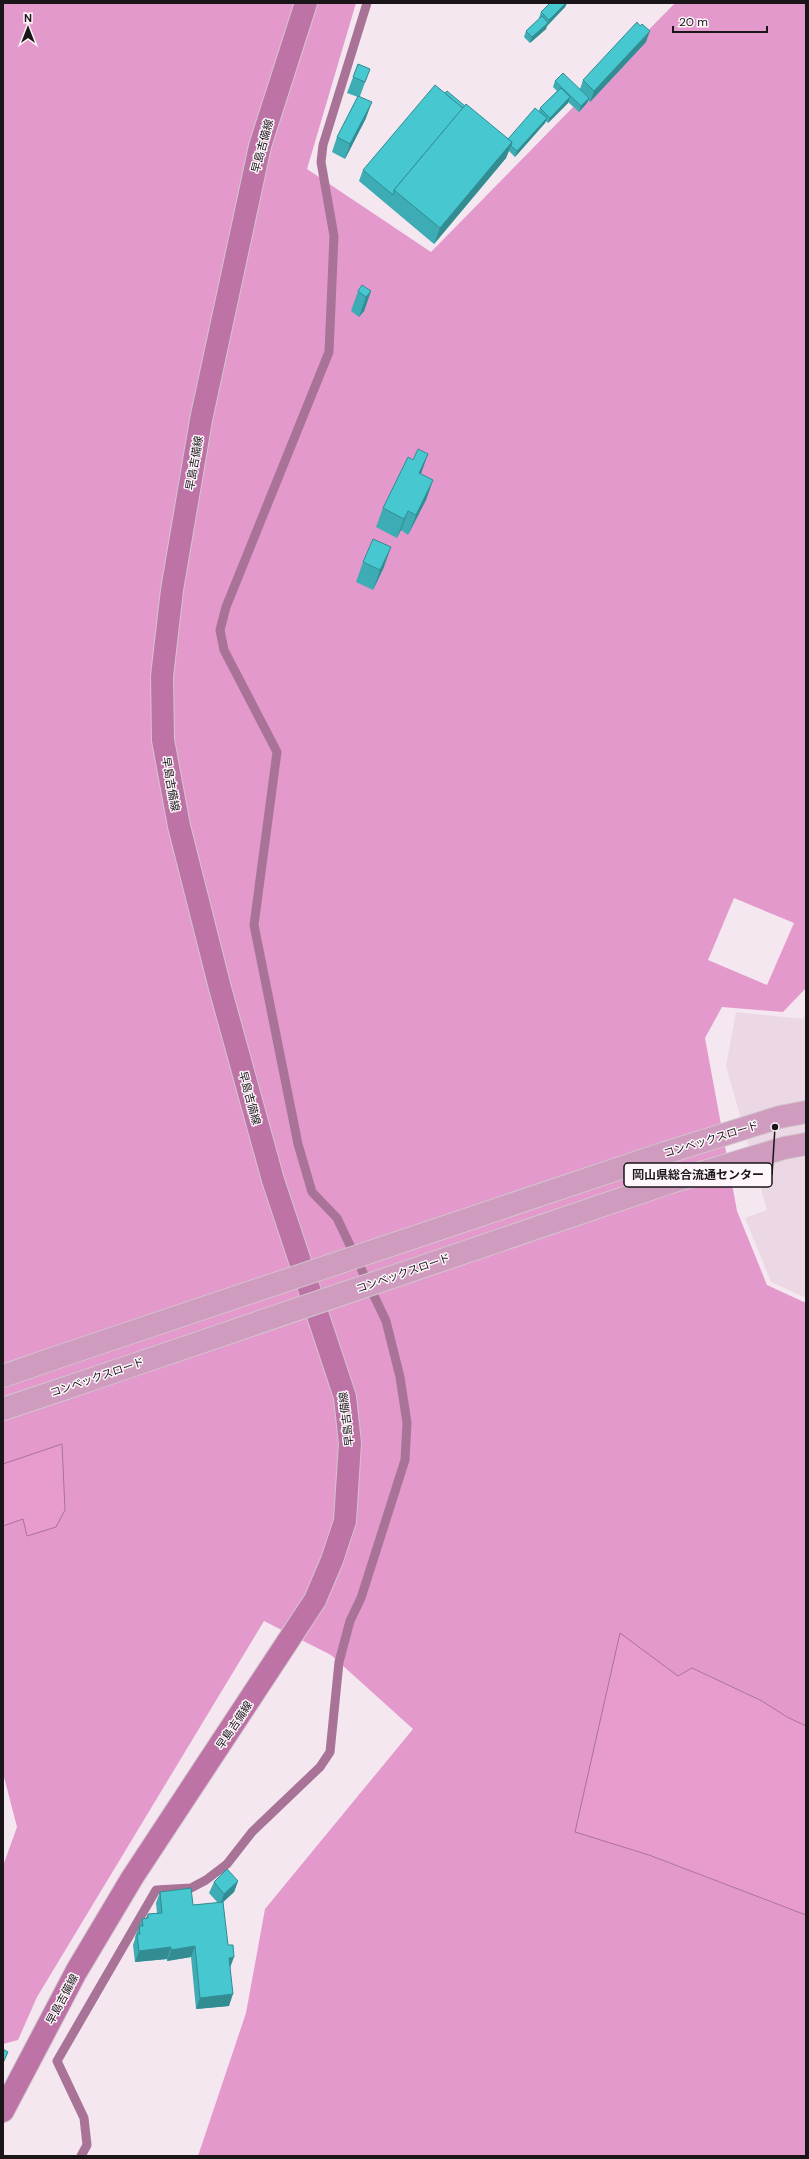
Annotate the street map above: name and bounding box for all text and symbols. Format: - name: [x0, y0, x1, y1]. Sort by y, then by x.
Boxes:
- north arrow: [8, 8, 48, 48]
- scale bar: [673, 8, 767, 34]
- text: N: [24, 11, 32, 25]
- text: 20 m: [679, 14, 708, 30]
- street label: 早島吉備線: [248, 118, 276, 174]
- street label: 早島吉備線: [182, 435, 206, 491]
- street label: 早島吉備線: [159, 756, 183, 812]
- street label: 早島吉備線: [236, 1070, 264, 1126]
- street label: コンベックスロード: [662, 1118, 760, 1160]
- callout: 岡山県総合流通センター: [624, 1163, 772, 1187]
- text: 岡山県総合流通センター: [632, 1167, 764, 1183]
- street label: コンベックスロード: [354, 1250, 452, 1296]
- street label: コンベックスロード: [48, 1354, 146, 1400]
- street label: 早島吉備線: [336, 1391, 356, 1447]
- street label: 早島吉備線: [213, 1698, 255, 1752]
- street label: 早島吉備線: [43, 1971, 81, 2027]

